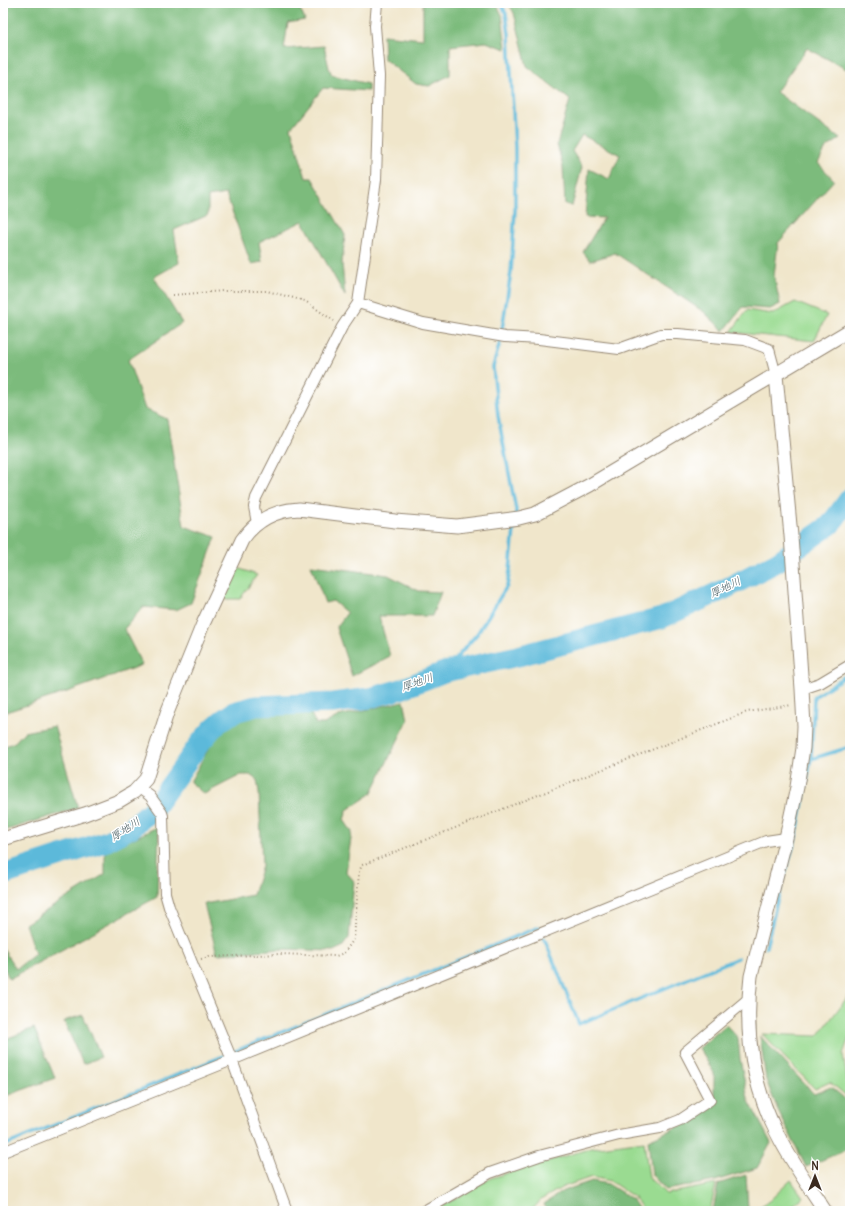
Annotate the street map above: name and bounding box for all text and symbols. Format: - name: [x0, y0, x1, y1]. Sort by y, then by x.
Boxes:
- water label: 厚地川: [707, 573, 743, 601]
- water label: 厚地川: [399, 670, 435, 694]
- water label: 厚地川: [107, 814, 143, 844]
- north arrow: [795, 1156, 835, 1196]
- text: N: [811, 1159, 819, 1173]

